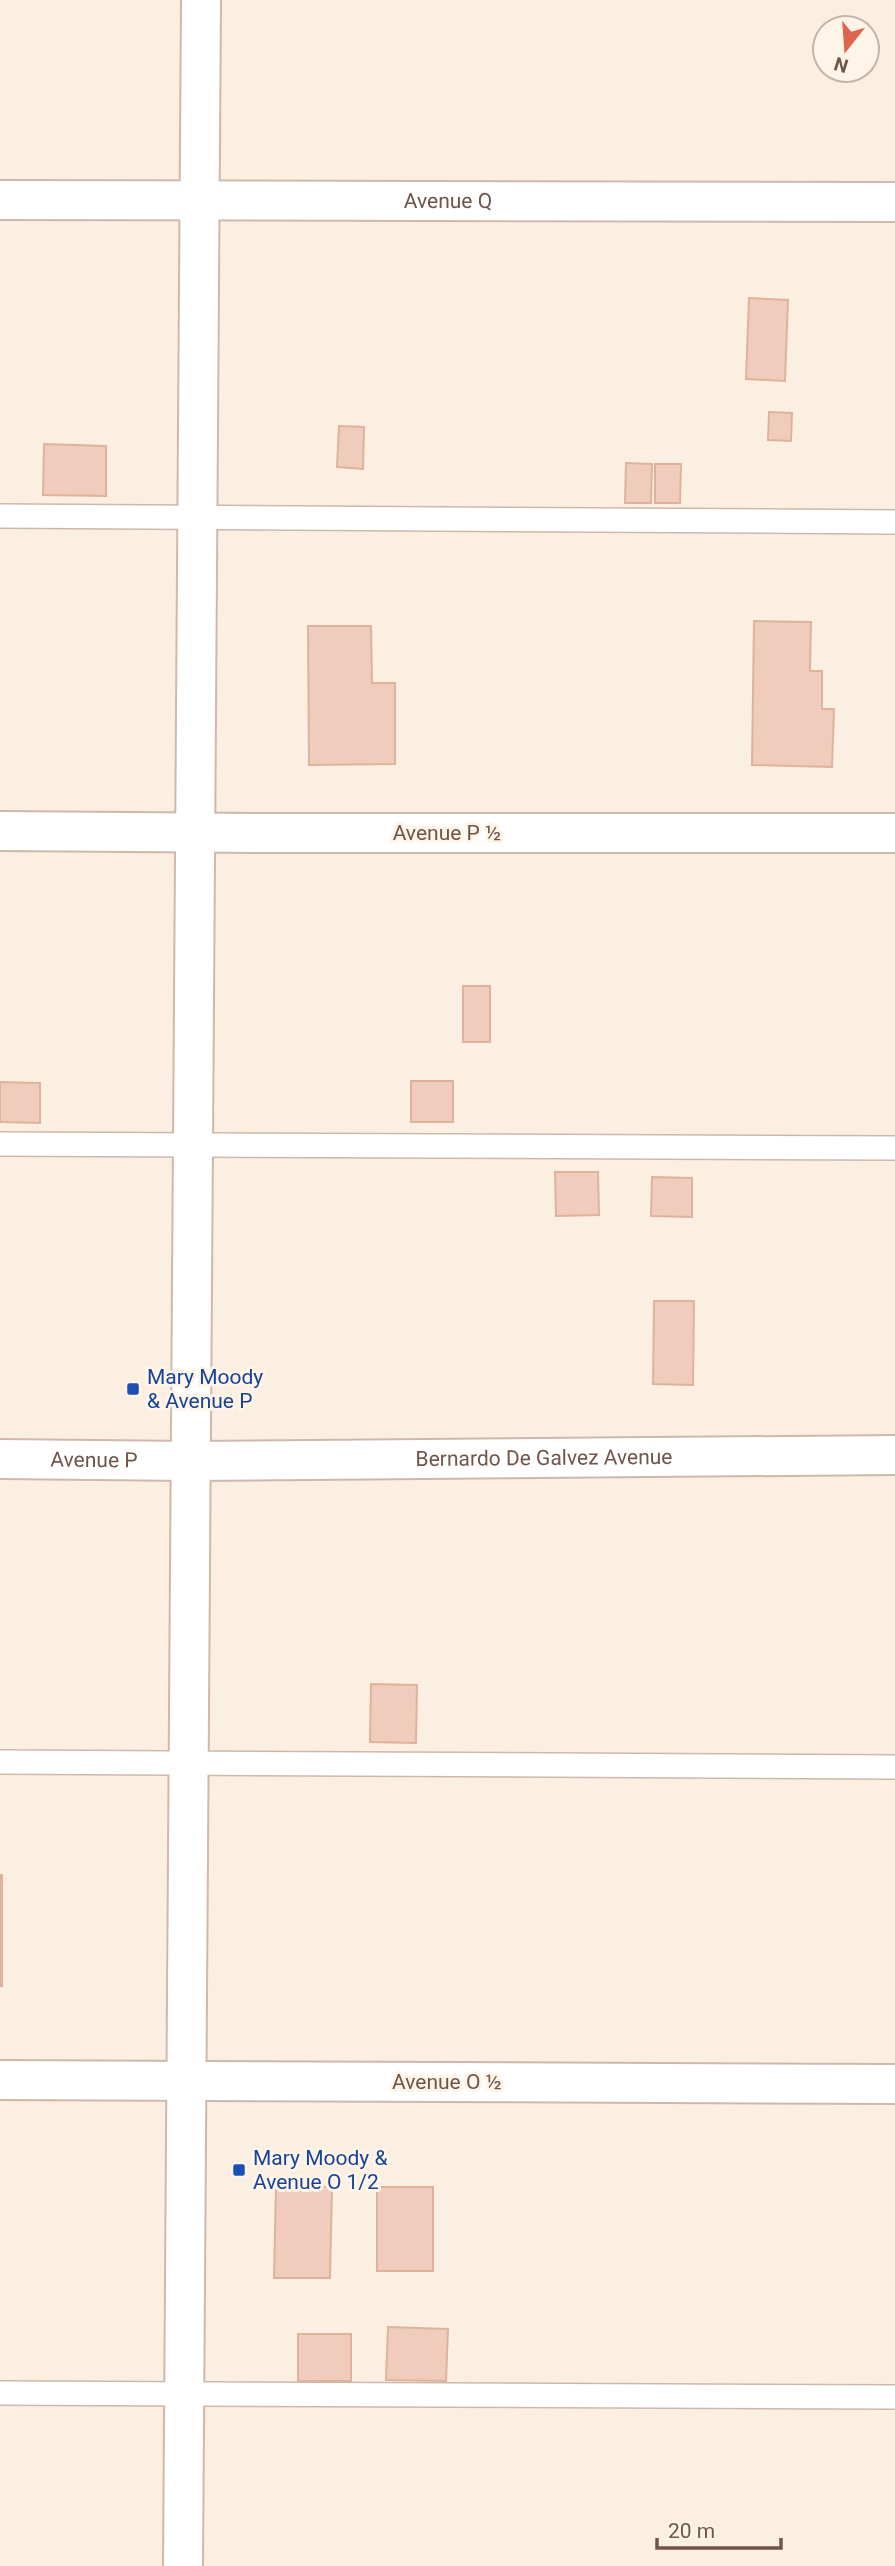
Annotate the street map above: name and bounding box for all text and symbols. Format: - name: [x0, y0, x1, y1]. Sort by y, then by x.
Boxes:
- north arrow: [811, 14, 881, 84]
- text: N: [831, 52, 851, 78]
- street label: Avenue Q: [404, 189, 492, 213]
- street label: Avenue P ½: [393, 821, 501, 845]
- place label: Mary Moody & Avenue P: [147, 1365, 263, 1413]
- marker: Mary Moody & Avenue P: [125, 1381, 141, 1397]
- street label: Bernardo De Galvez Avenue: [415, 1445, 673, 1471]
- street label: Avenue P: [50, 1448, 138, 1472]
- street label: Avenue O ½: [392, 2070, 502, 2094]
- place label: Mary Moody & Avenue O 1/2: [253, 2146, 388, 2194]
- marker: Mary Moody & Avenue O 1/2: [231, 2162, 247, 2178]
- scale bar: [657, 2506, 781, 2550]
- text: 20 m: [668, 2519, 715, 2543]

